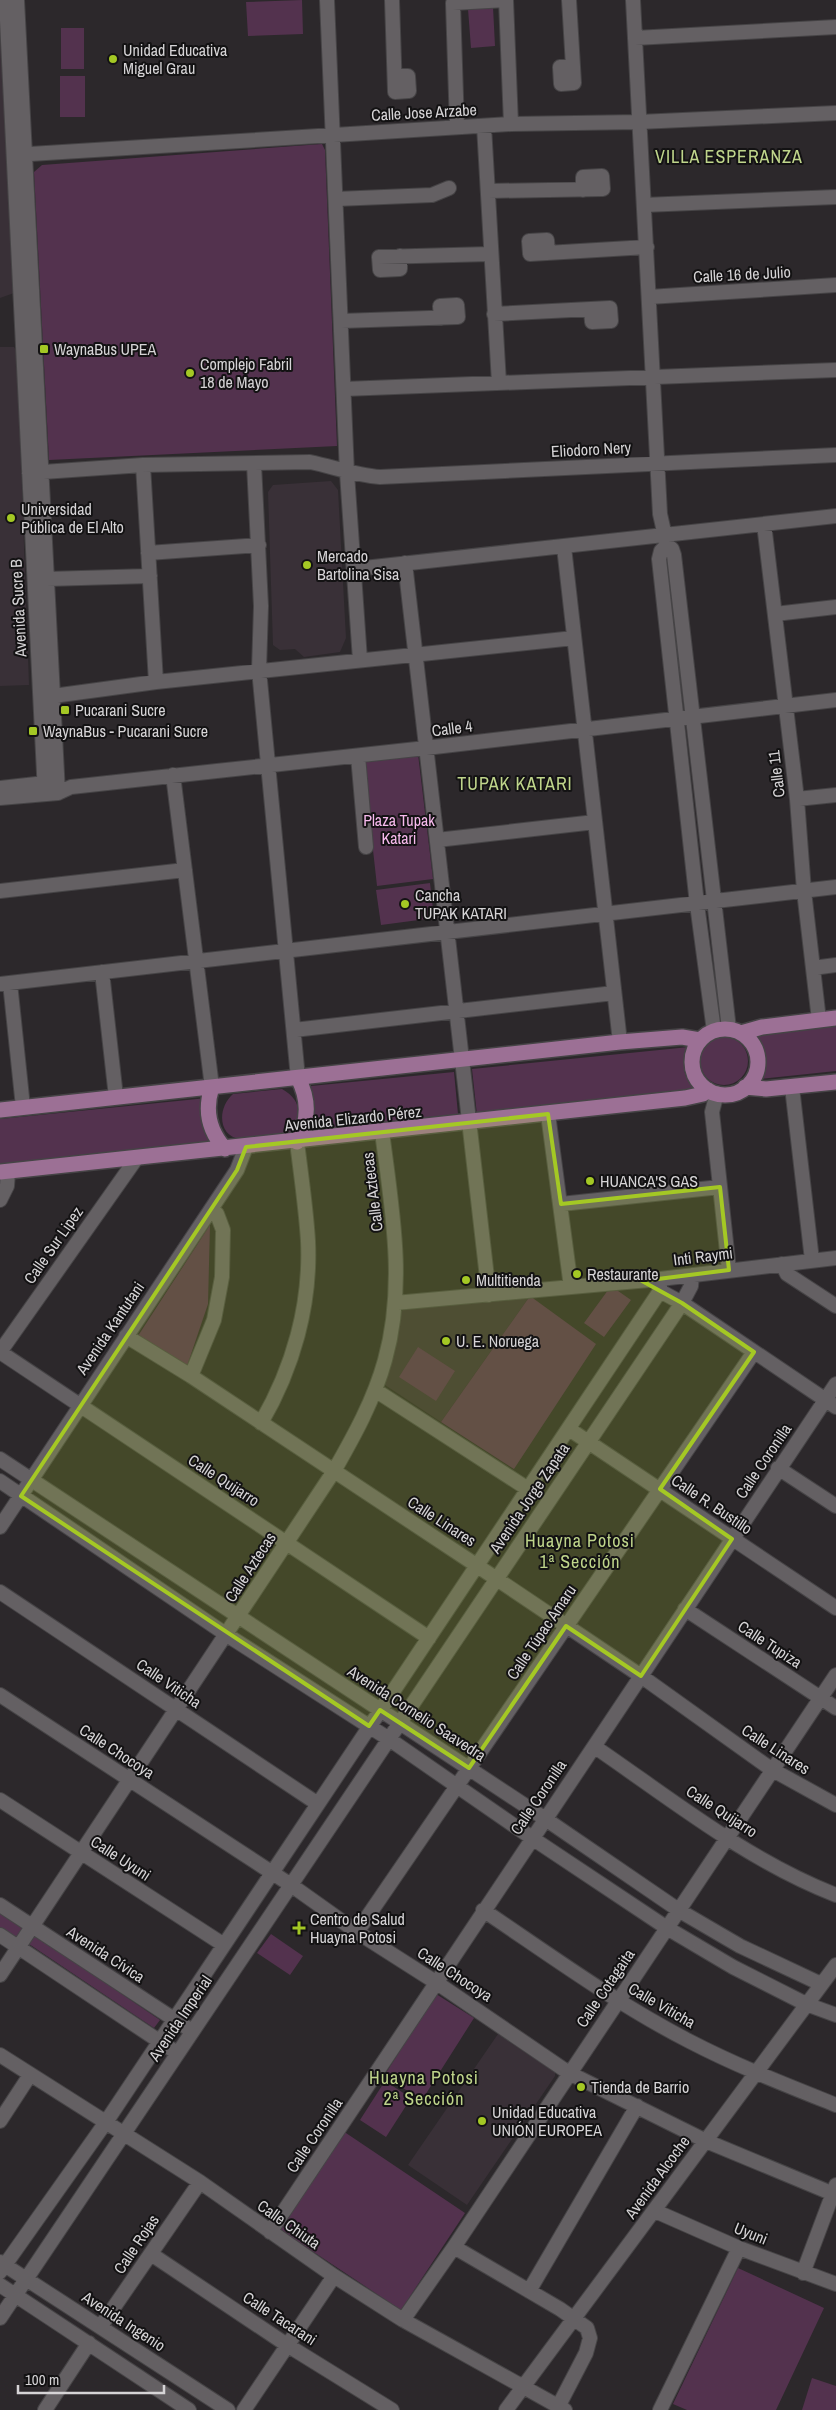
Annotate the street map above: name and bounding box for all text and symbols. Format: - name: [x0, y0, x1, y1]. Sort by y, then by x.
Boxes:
- place label: Unidad Educativa Miguel Grau: [123, 39, 228, 79]
- marker: Unidad Educativa Miguel Grau: [107, 53, 119, 65]
- street label: Calle Jose Arzabe: [371, 98, 477, 126]
- district label: VILLA ESPERANZA: [655, 144, 803, 169]
- street label: Calle 16 de Julio: [693, 260, 791, 288]
- place label: WaynaBus UPEA: [54, 338, 157, 360]
- marker: WaynaBus UPEA: [38, 343, 50, 355]
- place label: Complejo Fabril 18 de Mayo: [200, 353, 292, 393]
- marker: Complejo Fabril 18 de Mayo: [184, 367, 196, 379]
- street label: Eliodoro Nery: [550, 436, 632, 462]
- place label: Universidad Pública de El Alto: [21, 498, 124, 538]
- marker: Universidad Pública de El Alto: [5, 512, 17, 524]
- place label: Mercado Bartolina Sisa: [317, 545, 400, 585]
- street label: Avenida Sucre B: [4, 558, 32, 659]
- marker: Mercado Bartolina Sisa: [301, 559, 313, 571]
- place label: Pucarani Sucre: [75, 699, 165, 721]
- marker: Pucarani Sucre: [59, 704, 71, 716]
- street label: Calle 4: [430, 715, 474, 741]
- place label: WaynaBus - Pucarani Sucre: [43, 720, 208, 742]
- marker: WaynaBus - Pucarani Sucre: [27, 725, 39, 737]
- street label: Calle 11: [762, 749, 790, 799]
- district label: TUPAK KATARI: [457, 771, 573, 796]
- park label: Plaza Tupak Katari: [363, 809, 435, 849]
- place label: Cancha TUPAK KATARI: [415, 884, 507, 924]
- marker: Cancha TUPAK KATARI: [399, 898, 411, 910]
- street label: Avenida Elizardo Pérez: [282, 1100, 423, 1136]
- street label: Calle Aztecas: [356, 1151, 388, 1233]
- place label: HUANCA'S GAS: [600, 1170, 698, 1192]
- marker: HUANCA'S GAS: [584, 1175, 596, 1187]
- street label: Calle Sur Lipez: [18, 1202, 88, 1288]
- street label: Inti Raymi: [672, 1241, 734, 1271]
- place label: Restaurante: [587, 1263, 658, 1285]
- marker: Restaurante: [571, 1268, 583, 1280]
- place label: Multitienda: [476, 1269, 542, 1291]
- marker: Multitienda: [460, 1274, 472, 1286]
- street label: Avenida Kantutani: [70, 1277, 149, 1380]
- place label: U. E. Noruega: [456, 1330, 540, 1352]
- marker: U. E. Noruega: [440, 1335, 452, 1347]
- street label: Calle Coronilla: [730, 1419, 797, 1503]
- street label: Avenida Jorge Zapata: [483, 1438, 575, 1558]
- street label: Calle Quijarro: [184, 1449, 264, 1511]
- street label: Calle R. Bustillo: [667, 1469, 757, 1539]
- street label: Calle Linares: [404, 1491, 480, 1551]
- street label: Calle Aztecas: [219, 1528, 281, 1606]
- district label: Huayna Potosi 1ª Sección: [525, 1528, 635, 1574]
- street label: Calle Túpac Amaru: [501, 1580, 581, 1684]
- street label: Calle Tupiza: [734, 1615, 807, 1673]
- street label: Calle Viticha: [132, 1653, 206, 1713]
- street label: Avenida Cornelio Saavedra: [343, 1659, 491, 1766]
- street label: Calle Chocoya: [75, 1719, 159, 1784]
- street label: Calle Linares: [738, 1719, 814, 1779]
- street label: Calle Coronilla: [505, 1755, 572, 1839]
- street label: Calle Quijarro: [682, 1780, 762, 1842]
- street label: Calle Uyuni: [87, 1830, 155, 1886]
- place label: Centro de Salud Huayna Potosi: [310, 1908, 405, 1948]
- street label: Avenida Cívica: [62, 1920, 150, 1988]
- marker: Centro de Salud Huayna Potosi: [292, 1921, 306, 1935]
- street label: Calle Chocoya: [413, 1942, 497, 2007]
- street label: Calle Cotagaita: [571, 1944, 640, 2032]
- street label: Avenida Imperial: [143, 1971, 217, 2066]
- street label: Calle Viticha: [624, 1977, 700, 2033]
- district label: Huayna Potosi 2ª Sección: [369, 2065, 479, 2111]
- place label: Tienda de Barrio: [591, 2076, 689, 2098]
- marker: Tienda de Barrio: [575, 2081, 587, 2093]
- street label: Calle Coronilla: [281, 2093, 348, 2177]
- place label: Unidad Educativa UNIÓN EUROPEA: [492, 2101, 602, 2141]
- marker: Unidad Educativa UNIÓN EUROPEA: [476, 2115, 488, 2127]
- street label: Avenida Alcoche: [619, 2131, 695, 2224]
- street label: Calle Chiuta: [253, 2194, 325, 2254]
- street label: Calle Rojas: [108, 2210, 164, 2278]
- street label: Uyuni: [731, 2216, 771, 2250]
- street label: Avenida Ingenio: [77, 2285, 170, 2356]
- street label: Calle Tacarani: [239, 2286, 321, 2350]
- scale bar: [18, 2362, 164, 2394]
- text: 100 m: [25, 2369, 59, 2390]

